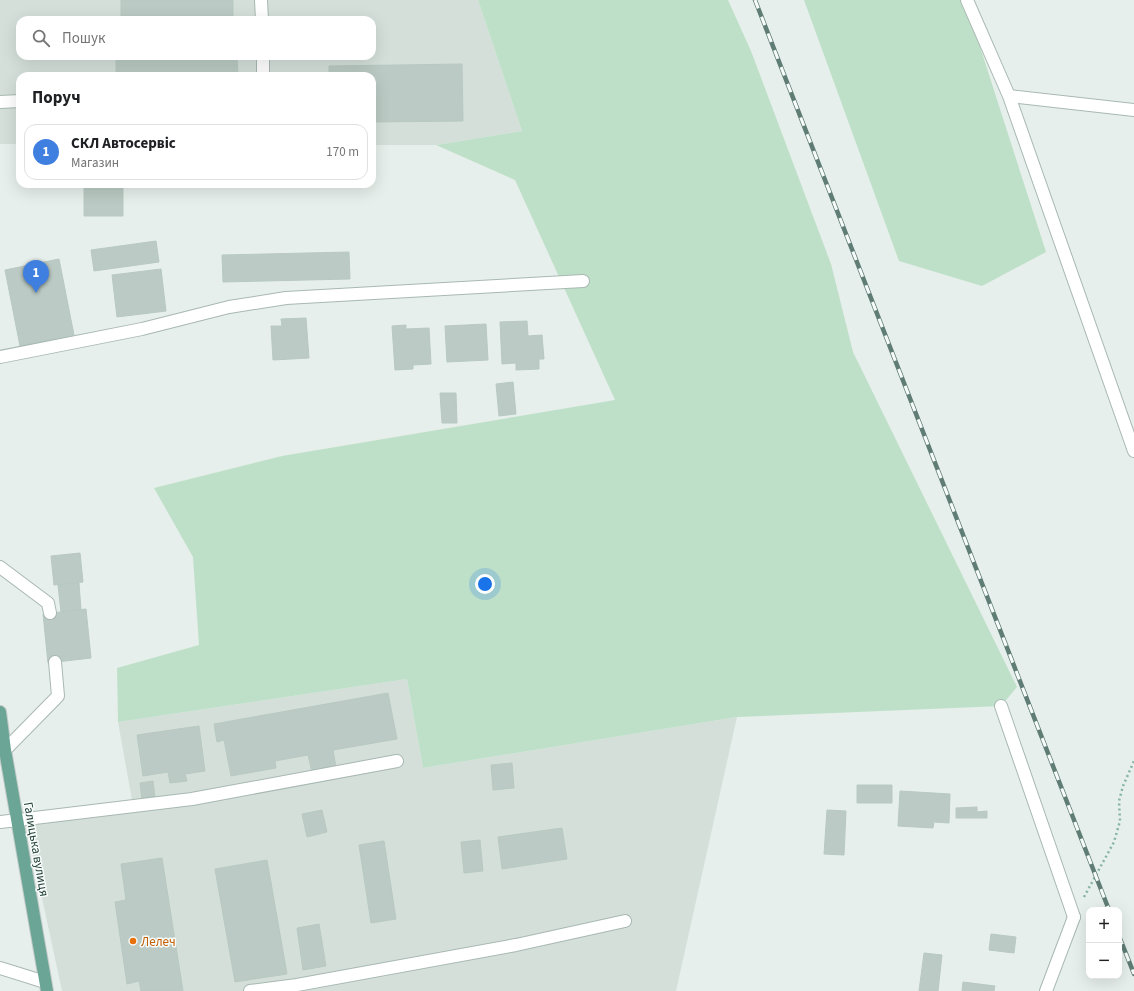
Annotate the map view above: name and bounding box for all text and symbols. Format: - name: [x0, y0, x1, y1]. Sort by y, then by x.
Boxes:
- search box: [16, 16, 376, 60]
- icon: search: [30, 27, 52, 49]
- text: Пошук: [62, 28, 105, 49]
- text: Поруч: [32, 86, 81, 110]
- text: СКЛ Автосервіс: [71, 133, 176, 154]
- text: 1: [43, 143, 49, 161]
- text: 170 m: [326, 143, 359, 161]
- text: Магазин: [71, 154, 119, 172]
- pin: 1: [23, 260, 49, 293]
- your location: [475, 574, 495, 594]
- street label: Галицька вулиця: [19, 800, 53, 898]
- map controls: [1086, 907, 1122, 979]
- button: +: [1086, 907, 1122, 943]
- place label: Лелеч: [141, 933, 176, 951]
- marker: Лелеч: [128, 936, 138, 946]
- button: −: [1086, 943, 1122, 979]

